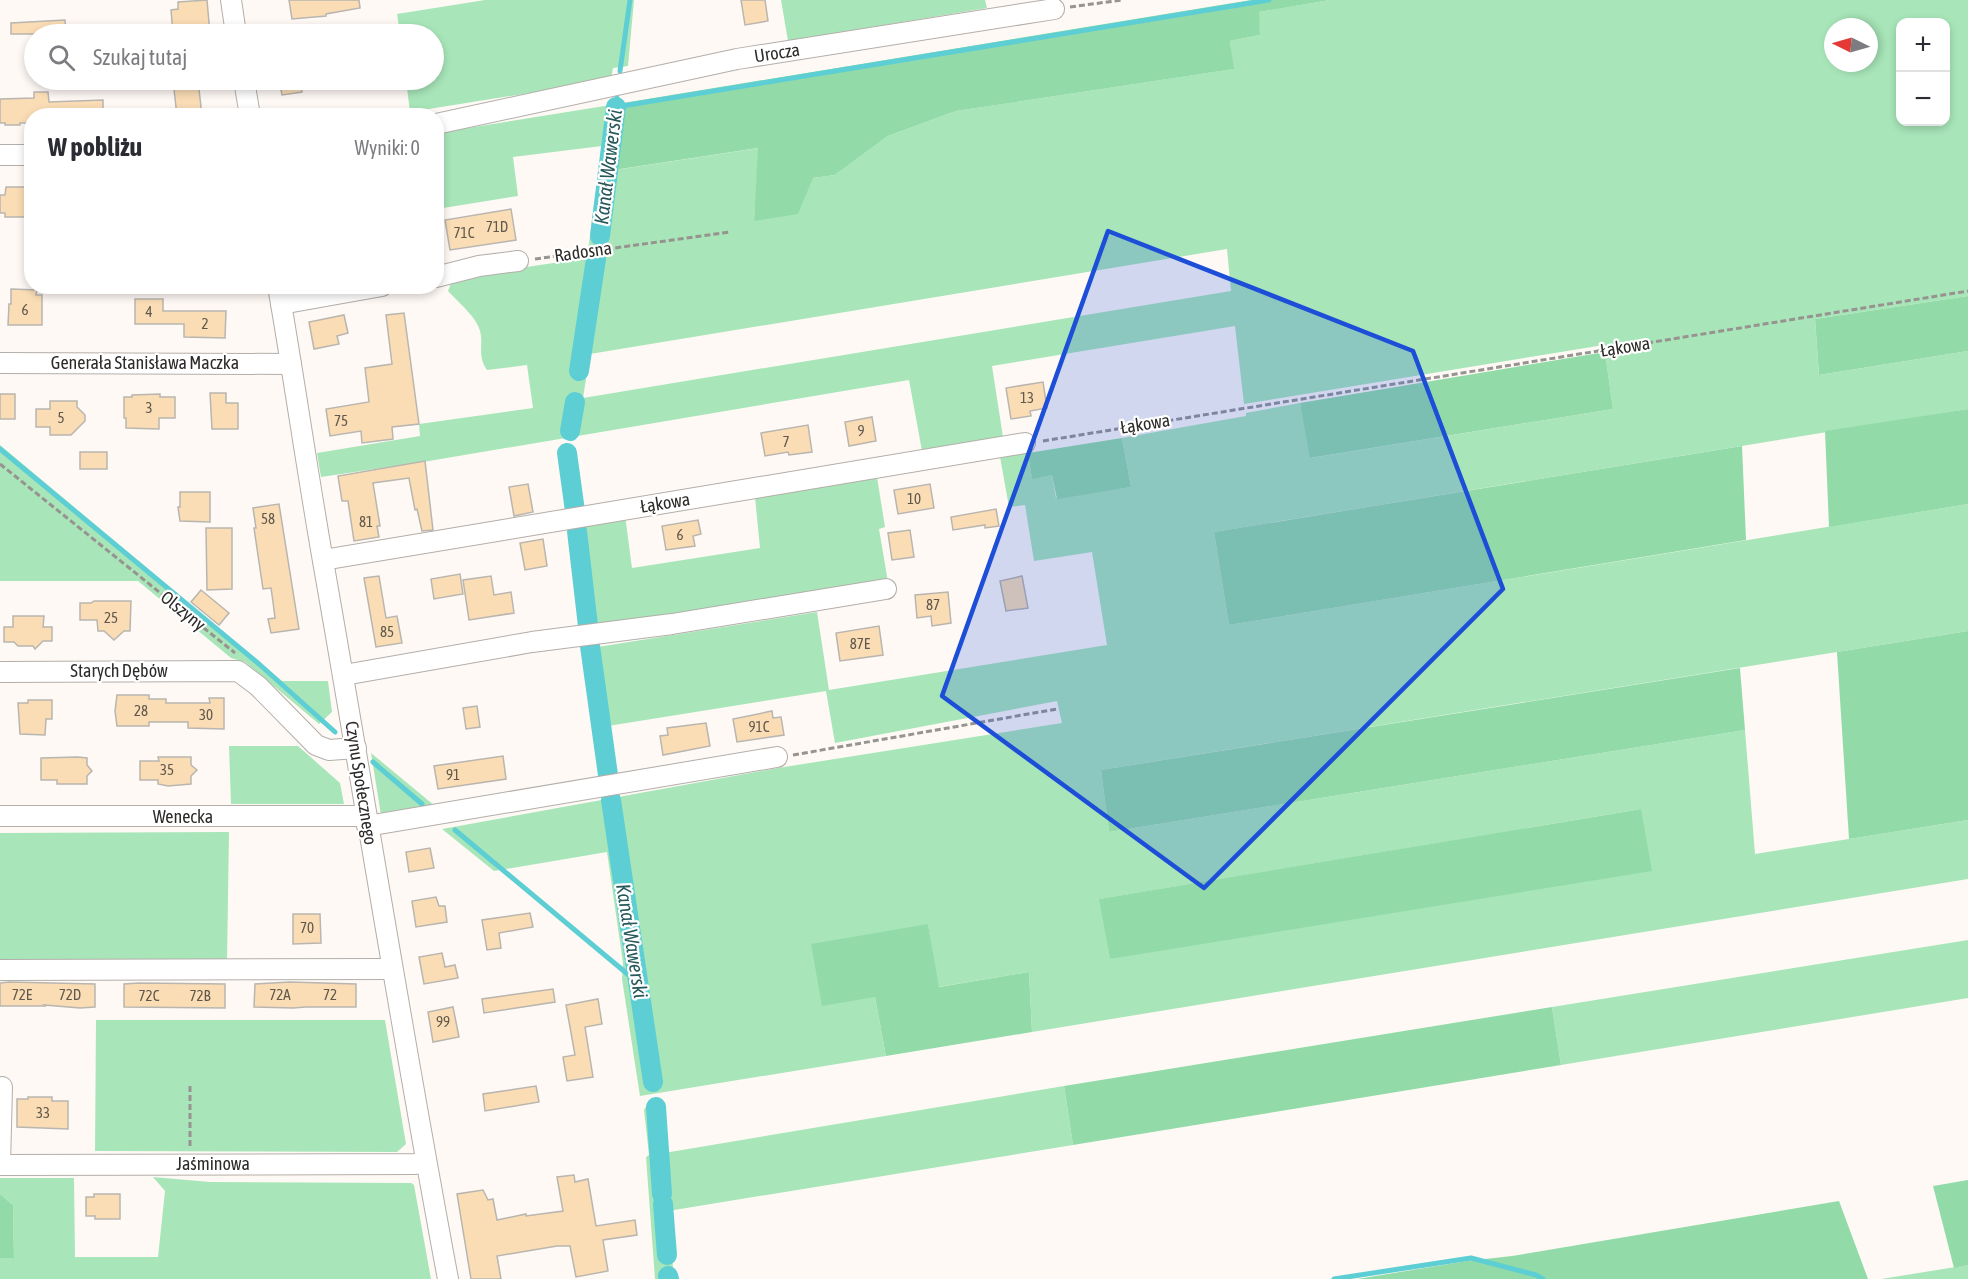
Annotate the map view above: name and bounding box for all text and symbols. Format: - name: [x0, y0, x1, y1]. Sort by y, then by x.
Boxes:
- north arrow: [1824, 18, 1878, 72]
- map controls: [1896, 18, 1950, 126]
- button: +: [1896, 18, 1950, 72]
- search box: [24, 24, 444, 90]
- street label: Urocza: [753, 39, 801, 66]
- icon: search: [45, 41, 78, 74]
- text: Szukaj tutaj: [93, 44, 187, 70]
- button: −: [1896, 72, 1950, 126]
- water label: Kanał Wawerski: [589, 108, 626, 226]
- text: W pobliżu: [48, 132, 142, 162]
- text: Wyniki: 0: [354, 136, 420, 159]
- house number: 71D: [486, 218, 508, 235]
- house number: 71C: [454, 224, 475, 241]
- street label: Radosna: [553, 237, 613, 266]
- house number: 6: [21, 301, 29, 318]
- house number: 4: [145, 303, 153, 320]
- house number: 2: [201, 315, 209, 332]
- street label: Łąkowa: [1599, 332, 1651, 361]
- street label: Generała Stanisława Maczka: [51, 352, 239, 373]
- house number: 13: [1020, 389, 1034, 406]
- house number: 3: [145, 399, 153, 416]
- house number: 5: [57, 409, 65, 426]
- street label: Łąkowa: [1119, 409, 1171, 438]
- house number: 75: [334, 412, 348, 429]
- house number: 9: [857, 422, 865, 439]
- house number: 7: [782, 433, 790, 450]
- street label: Łąkowa: [639, 488, 691, 517]
- house number: 10: [907, 490, 921, 507]
- house number: 58: [261, 510, 275, 527]
- house number: 81: [359, 513, 373, 530]
- house number: 6: [676, 526, 684, 543]
- street label: Olszyny: [157, 586, 210, 635]
- house number: 87: [926, 596, 940, 613]
- house number: 25: [104, 609, 118, 626]
- house number: 85: [380, 623, 394, 640]
- house number: 87E: [850, 635, 871, 652]
- street label: Starych Dębów: [70, 660, 168, 681]
- house number: 28: [134, 702, 148, 719]
- house number: 30: [199, 706, 213, 723]
- house number: 91C: [749, 718, 770, 735]
- street label: Czynu Społecznego: [341, 720, 382, 846]
- house number: 35: [160, 761, 174, 778]
- house number: 91: [446, 766, 460, 783]
- street label: Wenecka: [153, 806, 213, 827]
- water label: Kanał Wawerski: [612, 882, 653, 1000]
- house number: 70: [300, 919, 314, 936]
- house number: 72E: [12, 986, 33, 1003]
- house number: 72D: [59, 986, 81, 1003]
- house number: 72A: [269, 986, 291, 1003]
- house number: 72: [323, 986, 337, 1003]
- house number: 72C: [139, 987, 160, 1004]
- house number: 72B: [189, 987, 211, 1004]
- house number: 99: [436, 1013, 450, 1030]
- house number: 33: [36, 1104, 50, 1121]
- street label: Jaśminowa: [176, 1153, 250, 1174]

